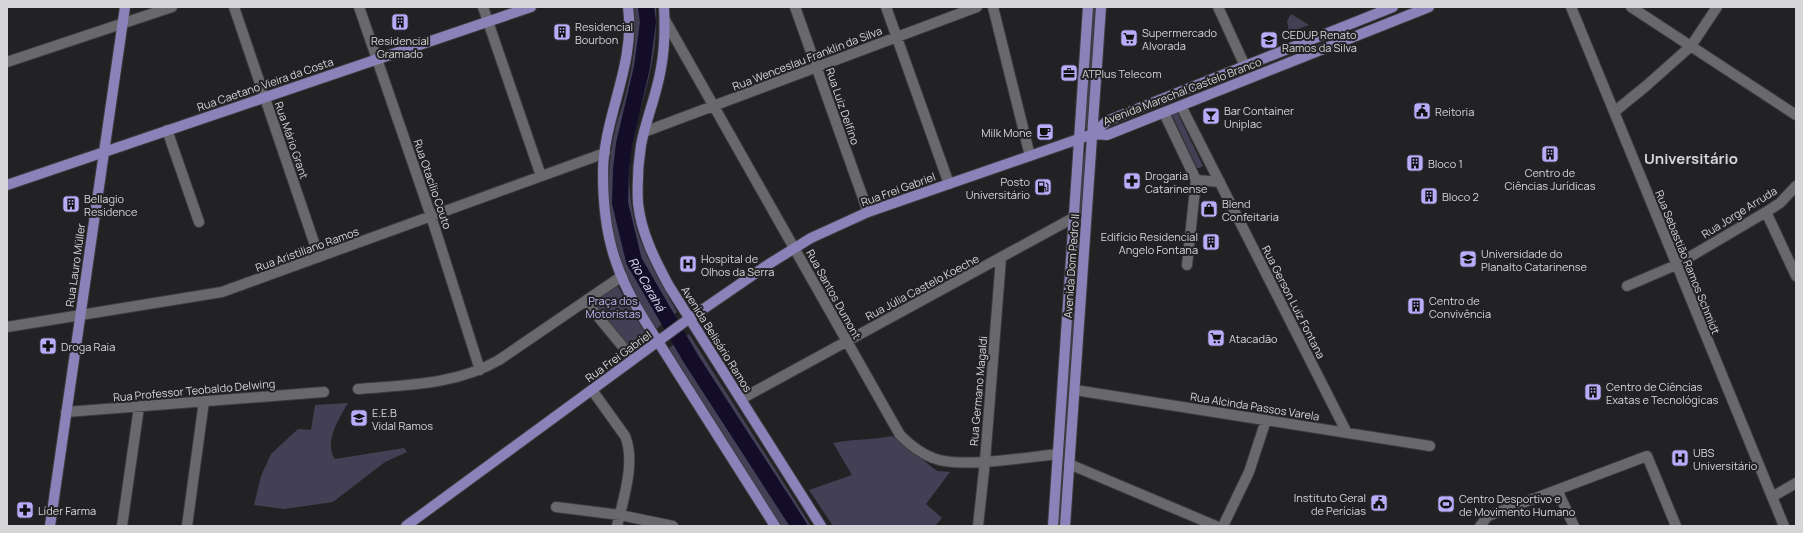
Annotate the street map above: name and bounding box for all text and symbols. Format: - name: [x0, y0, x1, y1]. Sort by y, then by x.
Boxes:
- building icon: Residencial Gramado: [390, 12, 410, 32]
- place label: Residencial Bourbon: [575, 19, 633, 47]
- building icon: Residencial Bourbon: [552, 22, 572, 42]
- street label: Rua Wenceslau Franklin da Silva: [730, 22, 884, 94]
- place label: Supermercado Alvorada: [1142, 25, 1217, 53]
- place label: CEDUP Renato Ramos da Silva: [1282, 27, 1357, 55]
- supermarket icon: Supermercado Alvorada: [1119, 28, 1139, 48]
- school or university icon: CEDUP Renato Ramos da Silva: [1259, 30, 1279, 50]
- place label: Residencial Gramado: [371, 33, 429, 61]
- street label: Rua Caetano Vieira da Costa: [195, 54, 335, 114]
- street label: Avenida Marechal Castelo Branco: [1101, 54, 1264, 128]
- office icon: ATPlus Telecom: [1059, 63, 1079, 83]
- street label: Rua Luiz Delfino: [823, 65, 863, 147]
- place label: ATPlus Telecom: [1082, 66, 1161, 81]
- street label: Rua Mário Grant: [272, 99, 312, 181]
- public building icon: Reitoria: [1412, 101, 1432, 121]
- place label: Bar Container Uniplac: [1224, 103, 1294, 131]
- place label: Reitoria: [1435, 104, 1474, 119]
- bar icon: Bar Container Uniplac: [1201, 106, 1221, 126]
- cafe icon: Milk Mone: [1035, 122, 1055, 142]
- place label: Milk Mone: [981, 125, 1033, 140]
- street label: Rua Otacílio Couto: [411, 137, 456, 231]
- building icon: Centro de Ciências Jurídicas: [1540, 144, 1560, 164]
- district label: Universitário: [1644, 148, 1738, 169]
- building icon: Bloco 1: [1405, 153, 1425, 173]
- place label: Bloco 1: [1428, 156, 1463, 171]
- place label: Centro de Ciências Jurídicas: [1505, 165, 1596, 193]
- place label: Drogaria Catarinense: [1145, 168, 1208, 196]
- street label: Rua Frei Gabriel: [859, 169, 937, 209]
- pharmacy icon: Drogaria Catarinense: [1122, 171, 1142, 191]
- place label: Posto Universitário: [966, 174, 1030, 202]
- fuel station icon: Posto Universitário: [1033, 177, 1053, 197]
- street label: Rua Jorge Arruda: [1698, 183, 1780, 241]
- building icon: Bloco 2: [1419, 186, 1439, 206]
- street label: Rua Sebastião Ramos Schmidt: [1652, 188, 1724, 336]
- place label: Bloco 2: [1442, 189, 1479, 204]
- place label: Bellagio Residence: [84, 191, 138, 219]
- building icon: Bellagio Residence: [61, 194, 81, 214]
- place label: Blend Confeitaria: [1222, 196, 1279, 224]
- shop icon: Blend Confeitaria: [1199, 199, 1219, 219]
- street label: Avenida Dom Pedro II: [1060, 213, 1082, 319]
- street label: Rua Lauro Müller: [62, 222, 88, 308]
- street label: Rua Aristiliano Ramos: [253, 223, 361, 275]
- place label: Edifício Residencial Angelo Fontana: [1101, 229, 1198, 257]
- building icon: Edifício Residencial Angelo Fontana: [1201, 232, 1221, 252]
- street label: Rua Gerson Luiz Fontana: [1259, 243, 1329, 361]
- street label: Rua Santos Dumont: [803, 246, 865, 342]
- place label: Universidade do Planalto Catarinense: [1481, 246, 1588, 274]
- school or university icon: Universidade do Planalto Catarinense: [1458, 249, 1478, 269]
- street label: Rua Júlia Castelo Koeche: [863, 250, 982, 323]
- place label: Hospital de Olhos da Serra: [701, 251, 774, 279]
- water label: Rio Carahá: [625, 254, 670, 315]
- hospital icon: Hospital de Olhos da Serra: [678, 254, 698, 274]
- street label: Avenida Belisário Ramos: [678, 283, 756, 395]
- park label: Praça dos Motoristas: [585, 293, 641, 321]
- place label: Centro de Convivência: [1429, 293, 1491, 321]
- building icon: Centro de Convivência: [1406, 296, 1426, 316]
- street label: Rua Frei Gabriel: [582, 327, 654, 385]
- supermarket icon: Atacadão: [1206, 328, 1226, 348]
- place label: Atacadão: [1229, 331, 1278, 346]
- street label: Rua Germano Magaldi: [966, 335, 990, 447]
- pharmacy icon: Droga Raia: [38, 336, 58, 356]
- place label: Droga Raia: [61, 339, 115, 354]
- street label: Rua Professor Teobaldo Delwing: [112, 375, 276, 405]
- place label: Centro de Ciências Exatas e Tecnológicas: [1606, 379, 1719, 407]
- building icon: Centro de Ciências Exatas e Tecnológicas: [1583, 382, 1603, 402]
- street label: Rua Alcinda Passos Varela: [1189, 388, 1321, 424]
- place label: E.E.B Vidal Ramos: [372, 405, 433, 433]
- school or university icon: E.E.B Vidal Ramos: [349, 408, 369, 428]
- place label: UBS Universitário: [1693, 445, 1758, 473]
- hospital icon: UBS Universitário: [1670, 448, 1690, 468]
- place label: Instituto Geral de Perícias: [1294, 490, 1366, 518]
- place label: Centro Desportivo e de Movimento Humano: [1459, 491, 1576, 519]
- public building icon: Instituto Geral de Perícias: [1369, 493, 1389, 513]
- sports icon: Centro Desportivo e de Movimento Humano: [1436, 494, 1456, 514]
- pharmacy icon: Líder Farma: [15, 500, 35, 520]
- place label: Líder Farma: [38, 503, 96, 518]

